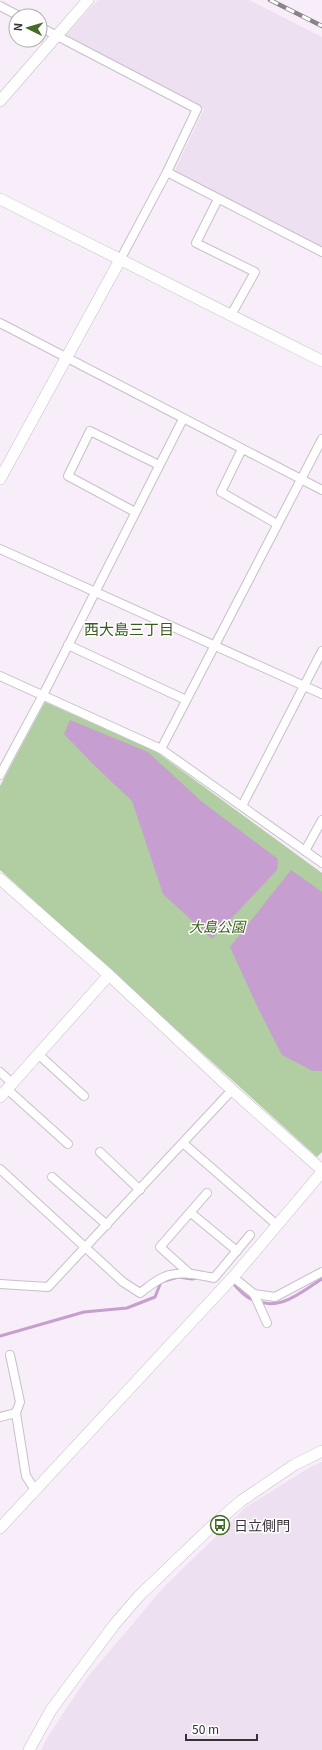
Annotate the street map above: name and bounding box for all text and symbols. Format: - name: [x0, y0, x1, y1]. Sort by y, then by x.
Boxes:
- north arrow: [8, 8, 48, 48]
- text: N: [9, 22, 25, 32]
- district label: 西大島三丁目: [84, 618, 174, 639]
- park label: 大島公園: [189, 916, 247, 936]
- bus stop icon: 日立側門: [209, 1514, 231, 1536]
- place label: 日立側門: [234, 1515, 290, 1535]
- scale bar: [186, 1716, 257, 1742]
- text: 50 m: [192, 1720, 219, 1737]

